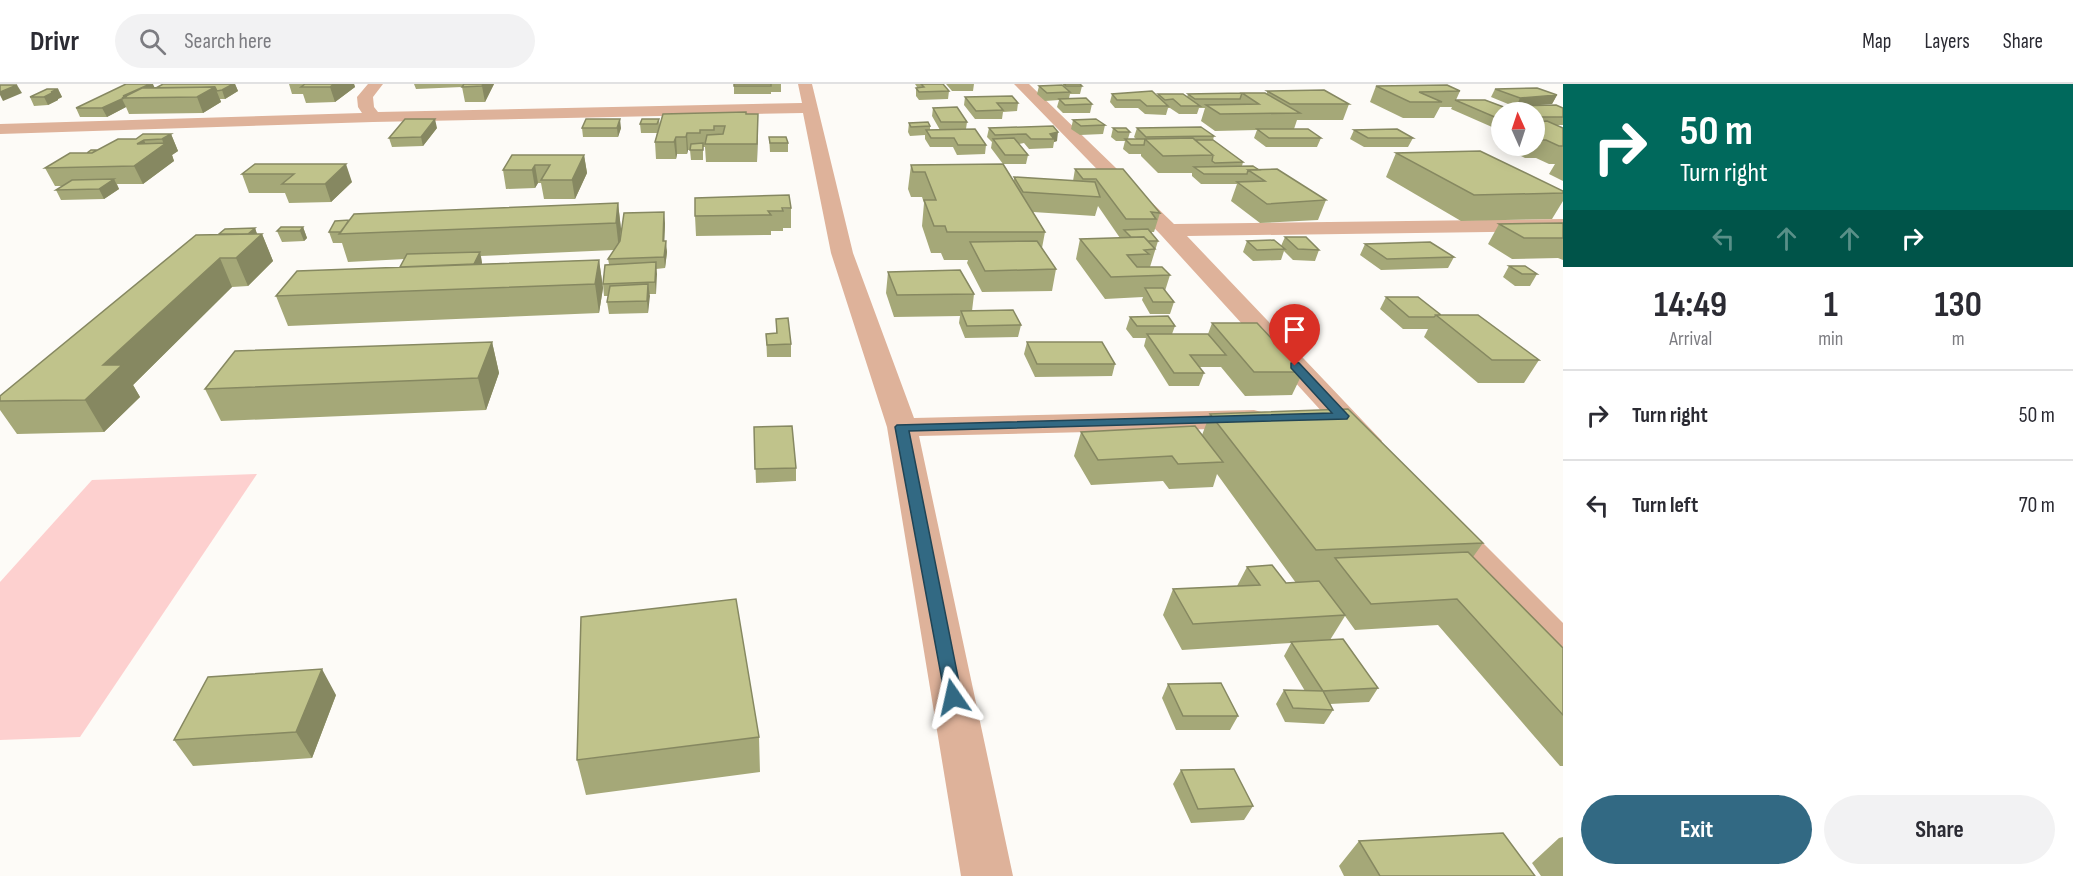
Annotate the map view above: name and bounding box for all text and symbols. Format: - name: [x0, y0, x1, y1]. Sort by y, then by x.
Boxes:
- search box: [115, 14, 535, 68]
- text: Drivr: [30, 25, 79, 58]
- icon: search: [136, 25, 169, 58]
- text: Search here: [184, 28, 272, 55]
- text: Map: [1862, 29, 1891, 54]
- text: Layers: [1924, 29, 1970, 54]
- text: Share: [2003, 29, 2043, 54]
- north arrow: [1491, 102, 1545, 156]
- map controls: [1491, 102, 1545, 156]
- text: 50 m: [1680, 106, 1753, 157]
- icon: right: [1581, 108, 1659, 186]
- text: Turn right: [1680, 157, 1767, 189]
- icon: left: [1707, 222, 1740, 255]
- icon: ahead: [1770, 222, 1803, 255]
- icon: ahead: [1833, 222, 1866, 255]
- icon: right: [1896, 222, 1929, 255]
- text: 14:49: [1654, 284, 1727, 327]
- text: 1: [1824, 284, 1838, 327]
- text: 130: [1934, 284, 1982, 327]
- pin: [1269, 304, 1320, 366]
- icon: arrive: [1278, 313, 1311, 346]
- text: Arrival: [1669, 327, 1712, 351]
- text: min: [1818, 327, 1843, 351]
- text: m: [1952, 327, 1965, 351]
- icon: right: [1581, 399, 1614, 432]
- text: Turn right: [1632, 402, 1708, 429]
- text: 50 m: [2019, 402, 2055, 429]
- icon: left: [1581, 489, 1614, 522]
- text: Turn left: [1632, 492, 1698, 519]
- text: 70 m: [2019, 492, 2055, 519]
- position arrow: [921, 665, 985, 729]
- button: Exit: [1581, 795, 1812, 864]
- button: Share: [1824, 795, 2055, 864]

